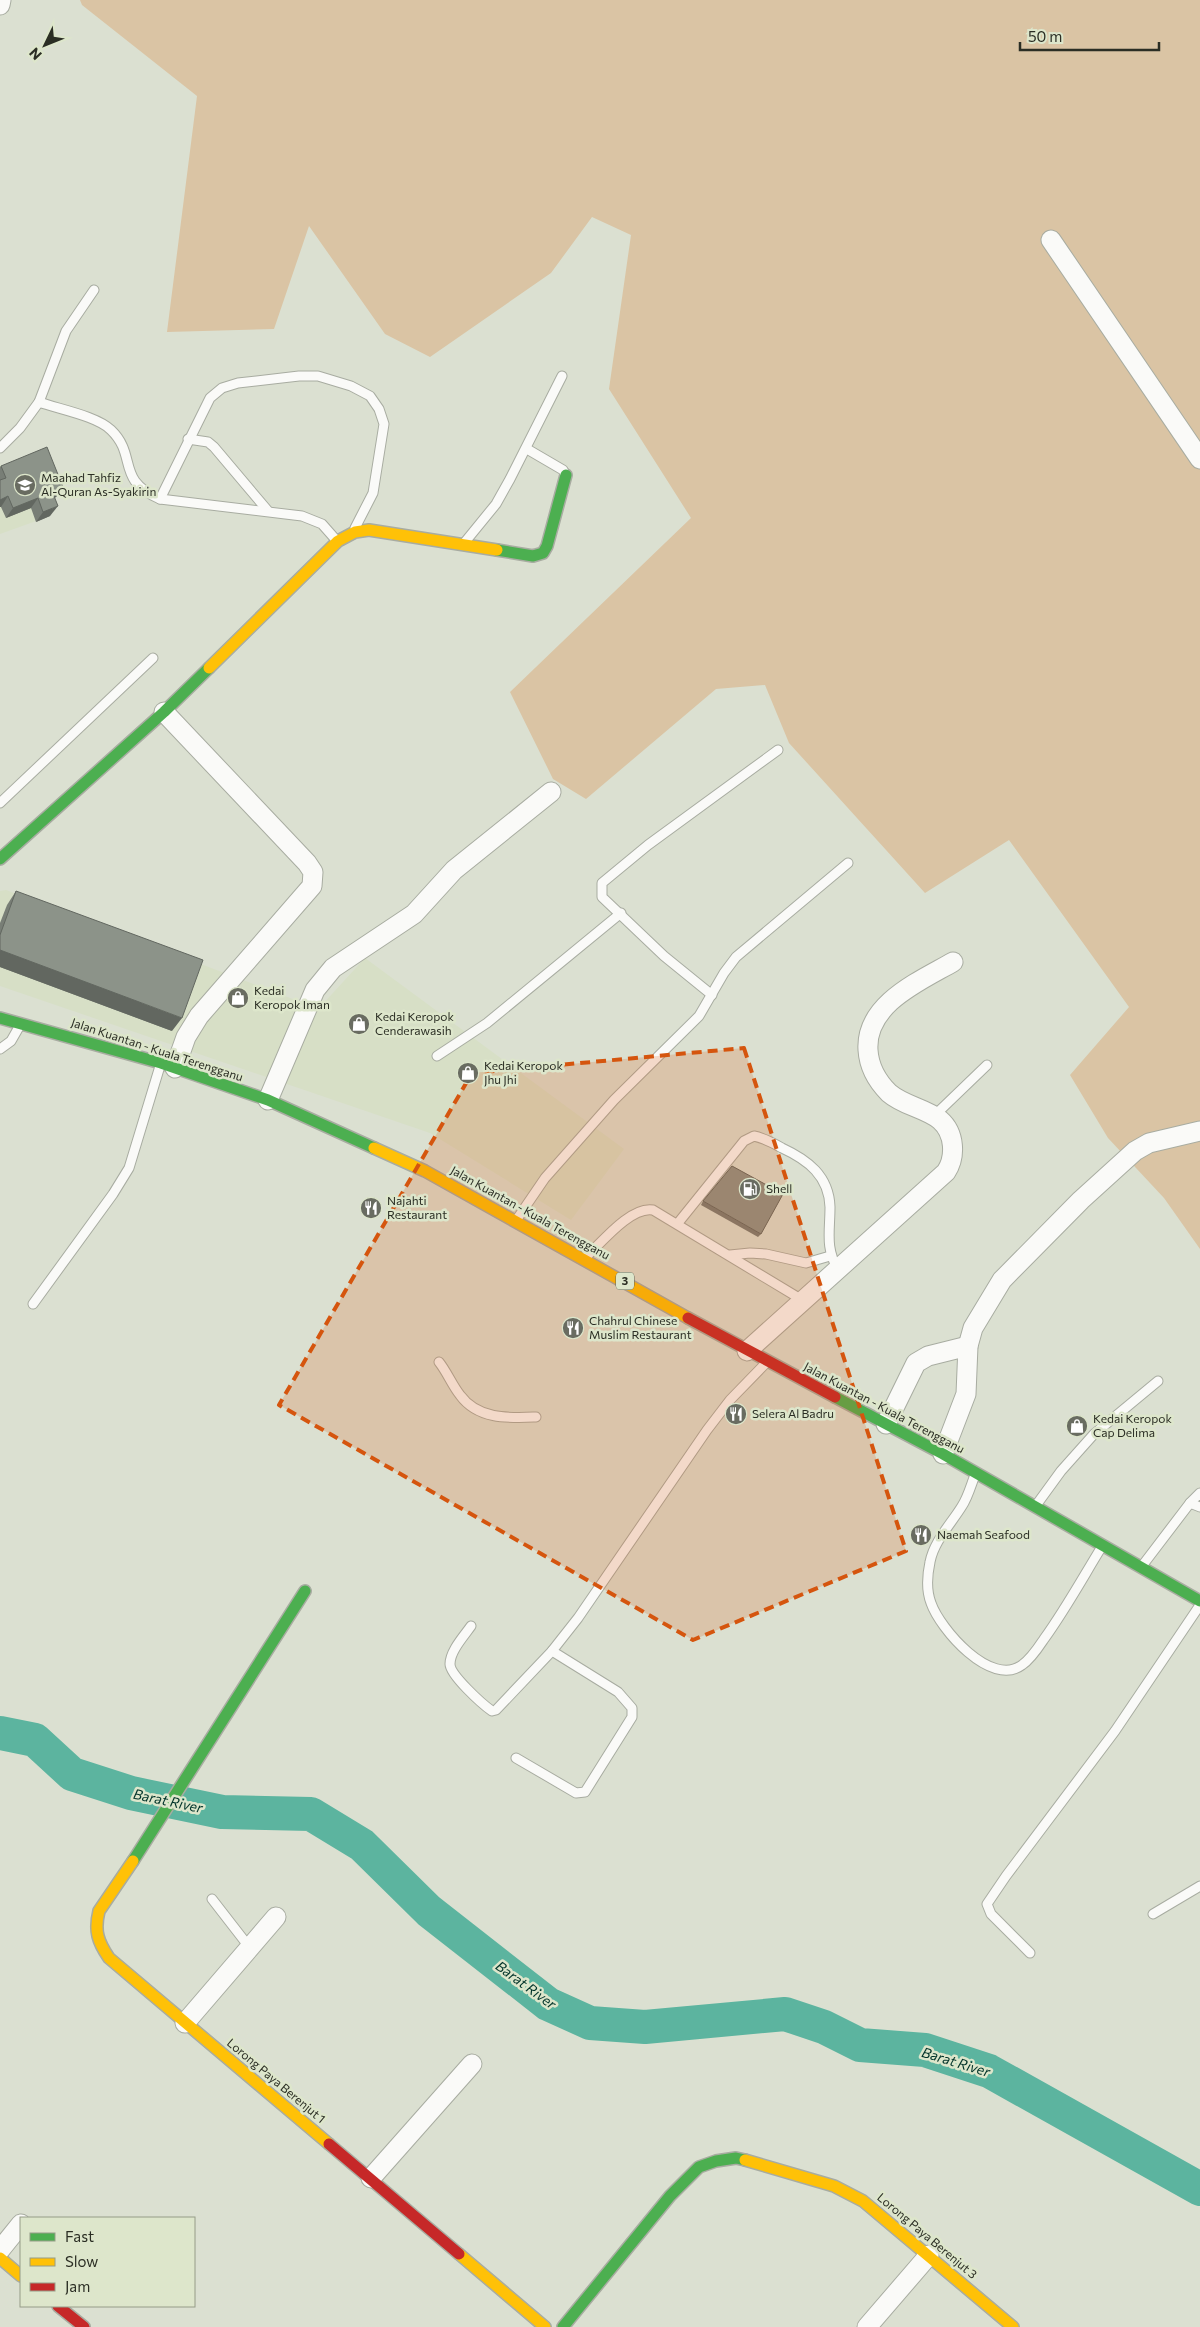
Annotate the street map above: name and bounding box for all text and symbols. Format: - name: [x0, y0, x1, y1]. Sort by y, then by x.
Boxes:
- north arrow: [20, 20, 70, 70]
- scale bar: [1020, 20, 1159, 52]
- text: 50 m: [1028, 27, 1062, 45]
- text: N: [25, 45, 45, 64]
- place label: Maahad Tahfiz Al-Quran As-Syakirin: [41, 470, 156, 498]
- school or university icon: Maahad Tahfiz Al-Quran As-Syakirin: [13, 473, 37, 497]
- place label: Kedai Keropok Iman: [254, 983, 330, 1011]
- shop icon: Kedai Keropok Iman: [226, 986, 250, 1010]
- place label: Kedai Keropok Cenderawasih: [375, 1009, 455, 1037]
- shop icon: Kedai Keropok Cenderawasih: [347, 1012, 371, 1036]
- street label: Jalan Kuantan - Kuala Terengganu: [69, 1015, 245, 1084]
- place label: Kedai Keropok Jhu Jhi: [484, 1058, 564, 1087]
- shop icon: Kedai Keropok Jhu Jhi: [456, 1061, 480, 1085]
- street label: Jalan Kuantan - Kuala Terengganu: [448, 1162, 613, 1263]
- fuel station icon: Shell: [738, 1177, 762, 1201]
- place label: Shell: [766, 1181, 792, 1195]
- place label: Najahti Restaurant: [387, 1193, 447, 1221]
- restaurant icon: Najahti Restaurant: [359, 1196, 383, 1220]
- road number: 3: [616, 1272, 634, 1290]
- place label: Chahrul Chinese Muslim Restaurant: [589, 1313, 692, 1341]
- restaurant icon: Chahrul Chinese Muslim Restaurant: [561, 1316, 585, 1340]
- street label: Jalan Kuantan - Kuala Terengganu: [801, 1359, 967, 1456]
- restaurant icon: Selera Al Badru: [724, 1402, 748, 1426]
- place label: Selera Al Badru: [752, 1406, 834, 1420]
- place label: Kedai Keropok Cap Delima: [1093, 1411, 1173, 1439]
- shop icon: Kedai Keropok Cap Delima: [1065, 1414, 1089, 1438]
- restaurant icon: Naemah Seafood: [909, 1523, 933, 1547]
- place label: Naemah Seafood: [937, 1527, 1030, 1541]
- water label: Barat River: [132, 1785, 205, 1816]
- water label: Barat River: [493, 1957, 560, 2012]
- street label: Lorong Paya Berenjut 1: [225, 2035, 329, 2125]
- water label: Barat River: [920, 2043, 993, 2080]
- street label: Lorong Paya Berenjut 3: [875, 2190, 980, 2281]
- legend: [20, 2217, 195, 2307]
- text: Fast: [65, 2227, 94, 2245]
- text: Slow: [65, 2252, 98, 2270]
- text: Jam: [65, 2277, 90, 2295]

